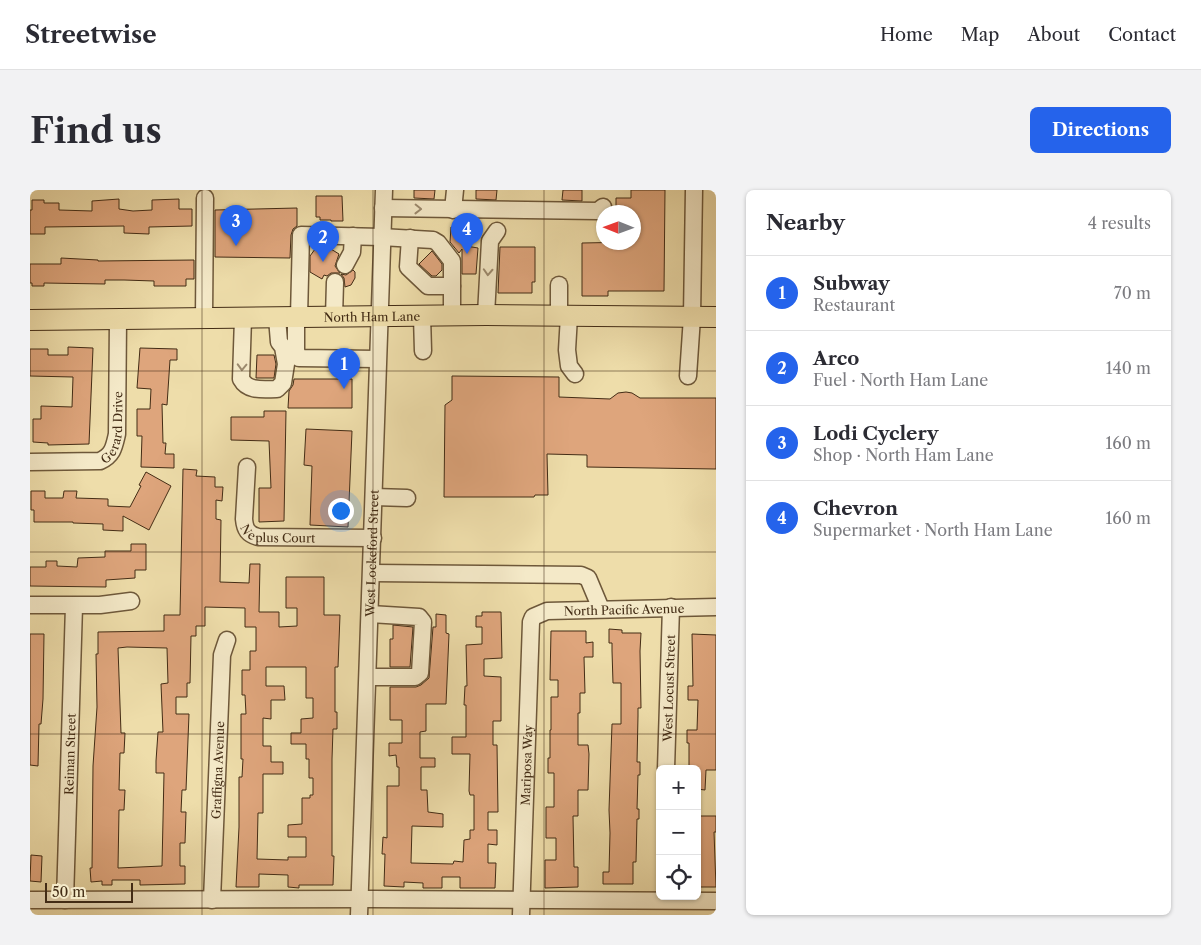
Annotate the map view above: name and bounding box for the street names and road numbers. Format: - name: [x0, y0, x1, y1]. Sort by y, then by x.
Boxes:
- street label: North Ham Lane: [324, 308, 421, 324]
- street label: Gerard Drive: [97, 391, 125, 467]
- street label: West Lockeford Street: [362, 489, 381, 618]
- street label: Neplus Court: [238, 521, 316, 545]
- street label: North Pacific Avenue: [564, 600, 685, 618]
- street label: West Locust Street: [659, 634, 678, 743]
- street label: Reiman Street: [61, 712, 78, 795]
- street label: Graffigna Avenue: [208, 721, 227, 819]
- street label: Mariposa Way: [517, 724, 535, 806]

